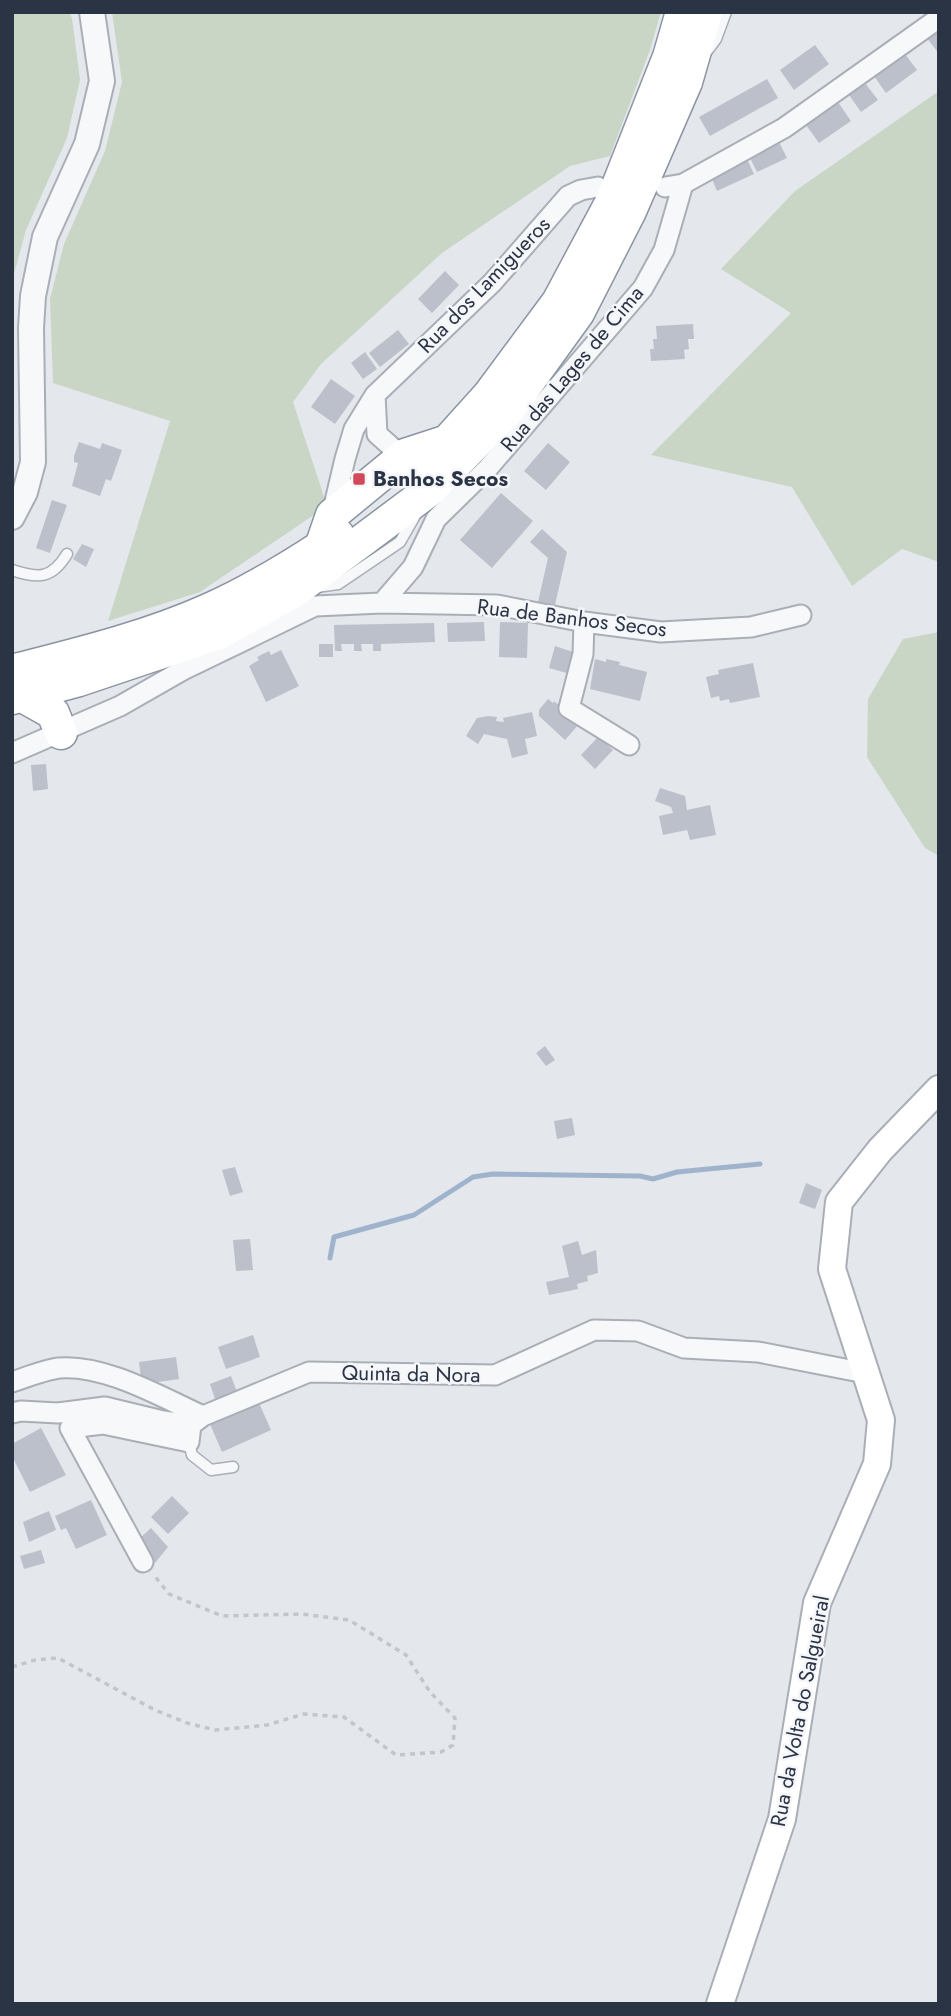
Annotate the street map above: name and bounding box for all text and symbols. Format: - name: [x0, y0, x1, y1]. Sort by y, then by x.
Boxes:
- street label: Rua dos Lamigueros: [411, 210, 557, 360]
- street label: Rua das Lages de Cima: [493, 279, 651, 459]
- place label: Banhos Secos: [373, 464, 508, 494]
- marker: Banhos Secos: [351, 471, 367, 487]
- street label: Rua de Banhos Secos: [476, 591, 668, 645]
- street label: Quinta da Nora: [341, 1358, 481, 1390]
- street label: Rua da Volta do Salgueiral: [763, 1593, 837, 1829]

